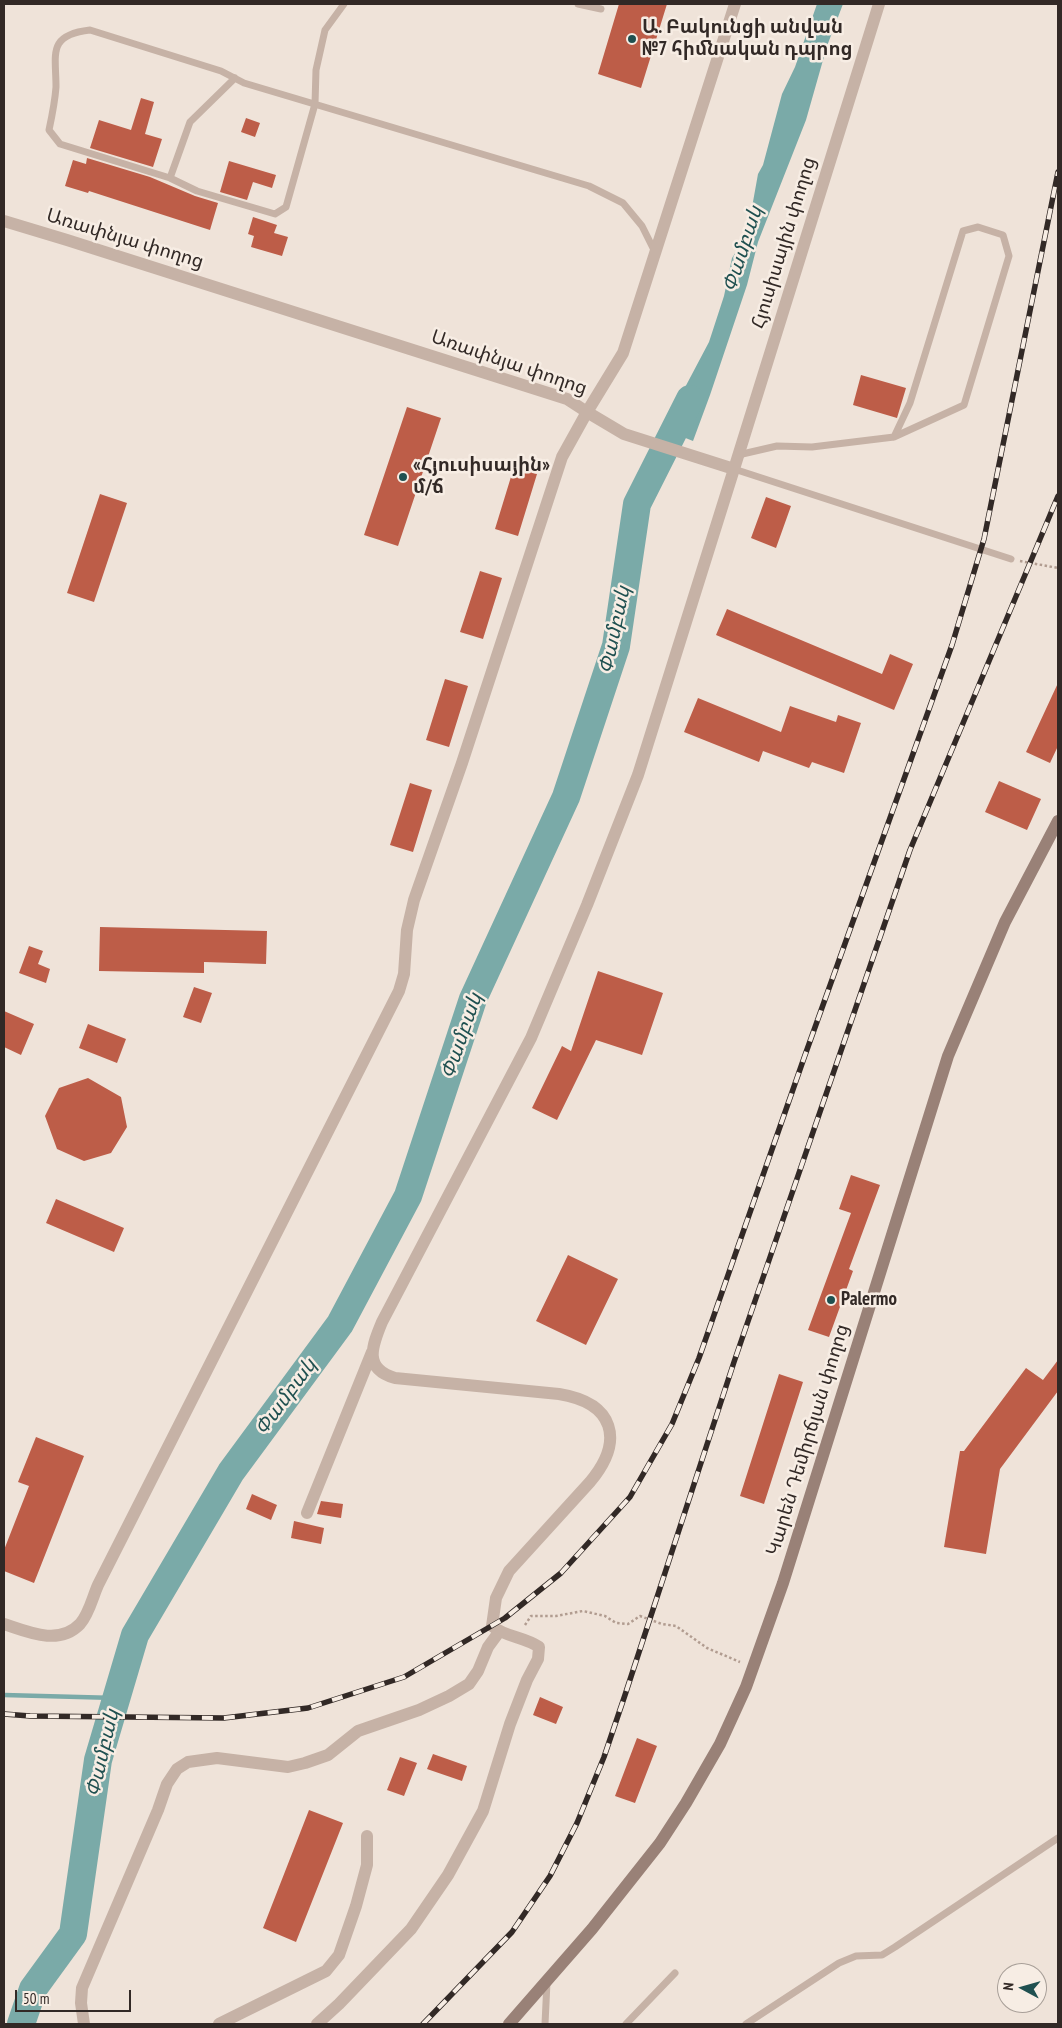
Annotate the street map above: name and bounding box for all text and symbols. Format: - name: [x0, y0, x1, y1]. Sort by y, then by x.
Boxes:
- place label: Ա. Բակունցի անվան №7 հիմնական դպրոց: [642, 17, 853, 61]
- marker: Ա. Բակունցի անվան №7 հիմնական դպրոց: [626, 33, 638, 45]
- street label: Հյուսիսային փողոց: [747, 154, 821, 332]
- water label: Փամբակ: [718, 203, 768, 295]
- street label: Առափնյա փողոց: [44, 204, 206, 274]
- street label: Առափնյա փողոց: [428, 326, 590, 400]
- place label: «Հյուսիսային» մ/ճ: [413, 455, 550, 499]
- marker: «Հյուսիսային» մ/ճ: [397, 471, 409, 483]
- water label: Փամբակ: [594, 584, 636, 676]
- water label: Փամբակ: [436, 990, 488, 1082]
- place label: Palermo: [841, 1289, 897, 1311]
- marker: Palermo: [825, 1294, 837, 1306]
- street label: Կարեն Դեմիրճյան փողոց: [762, 1321, 854, 1559]
- water label: Փամբակ: [250, 1354, 322, 1440]
- water label: Փամբակ: [81, 1707, 125, 1799]
- north arrow: [997, 1963, 1047, 2013]
- scale bar: [18, 1980, 134, 2012]
- text: N: [999, 1982, 1017, 1991]
- text: 50 m: [23, 1989, 49, 2008]

